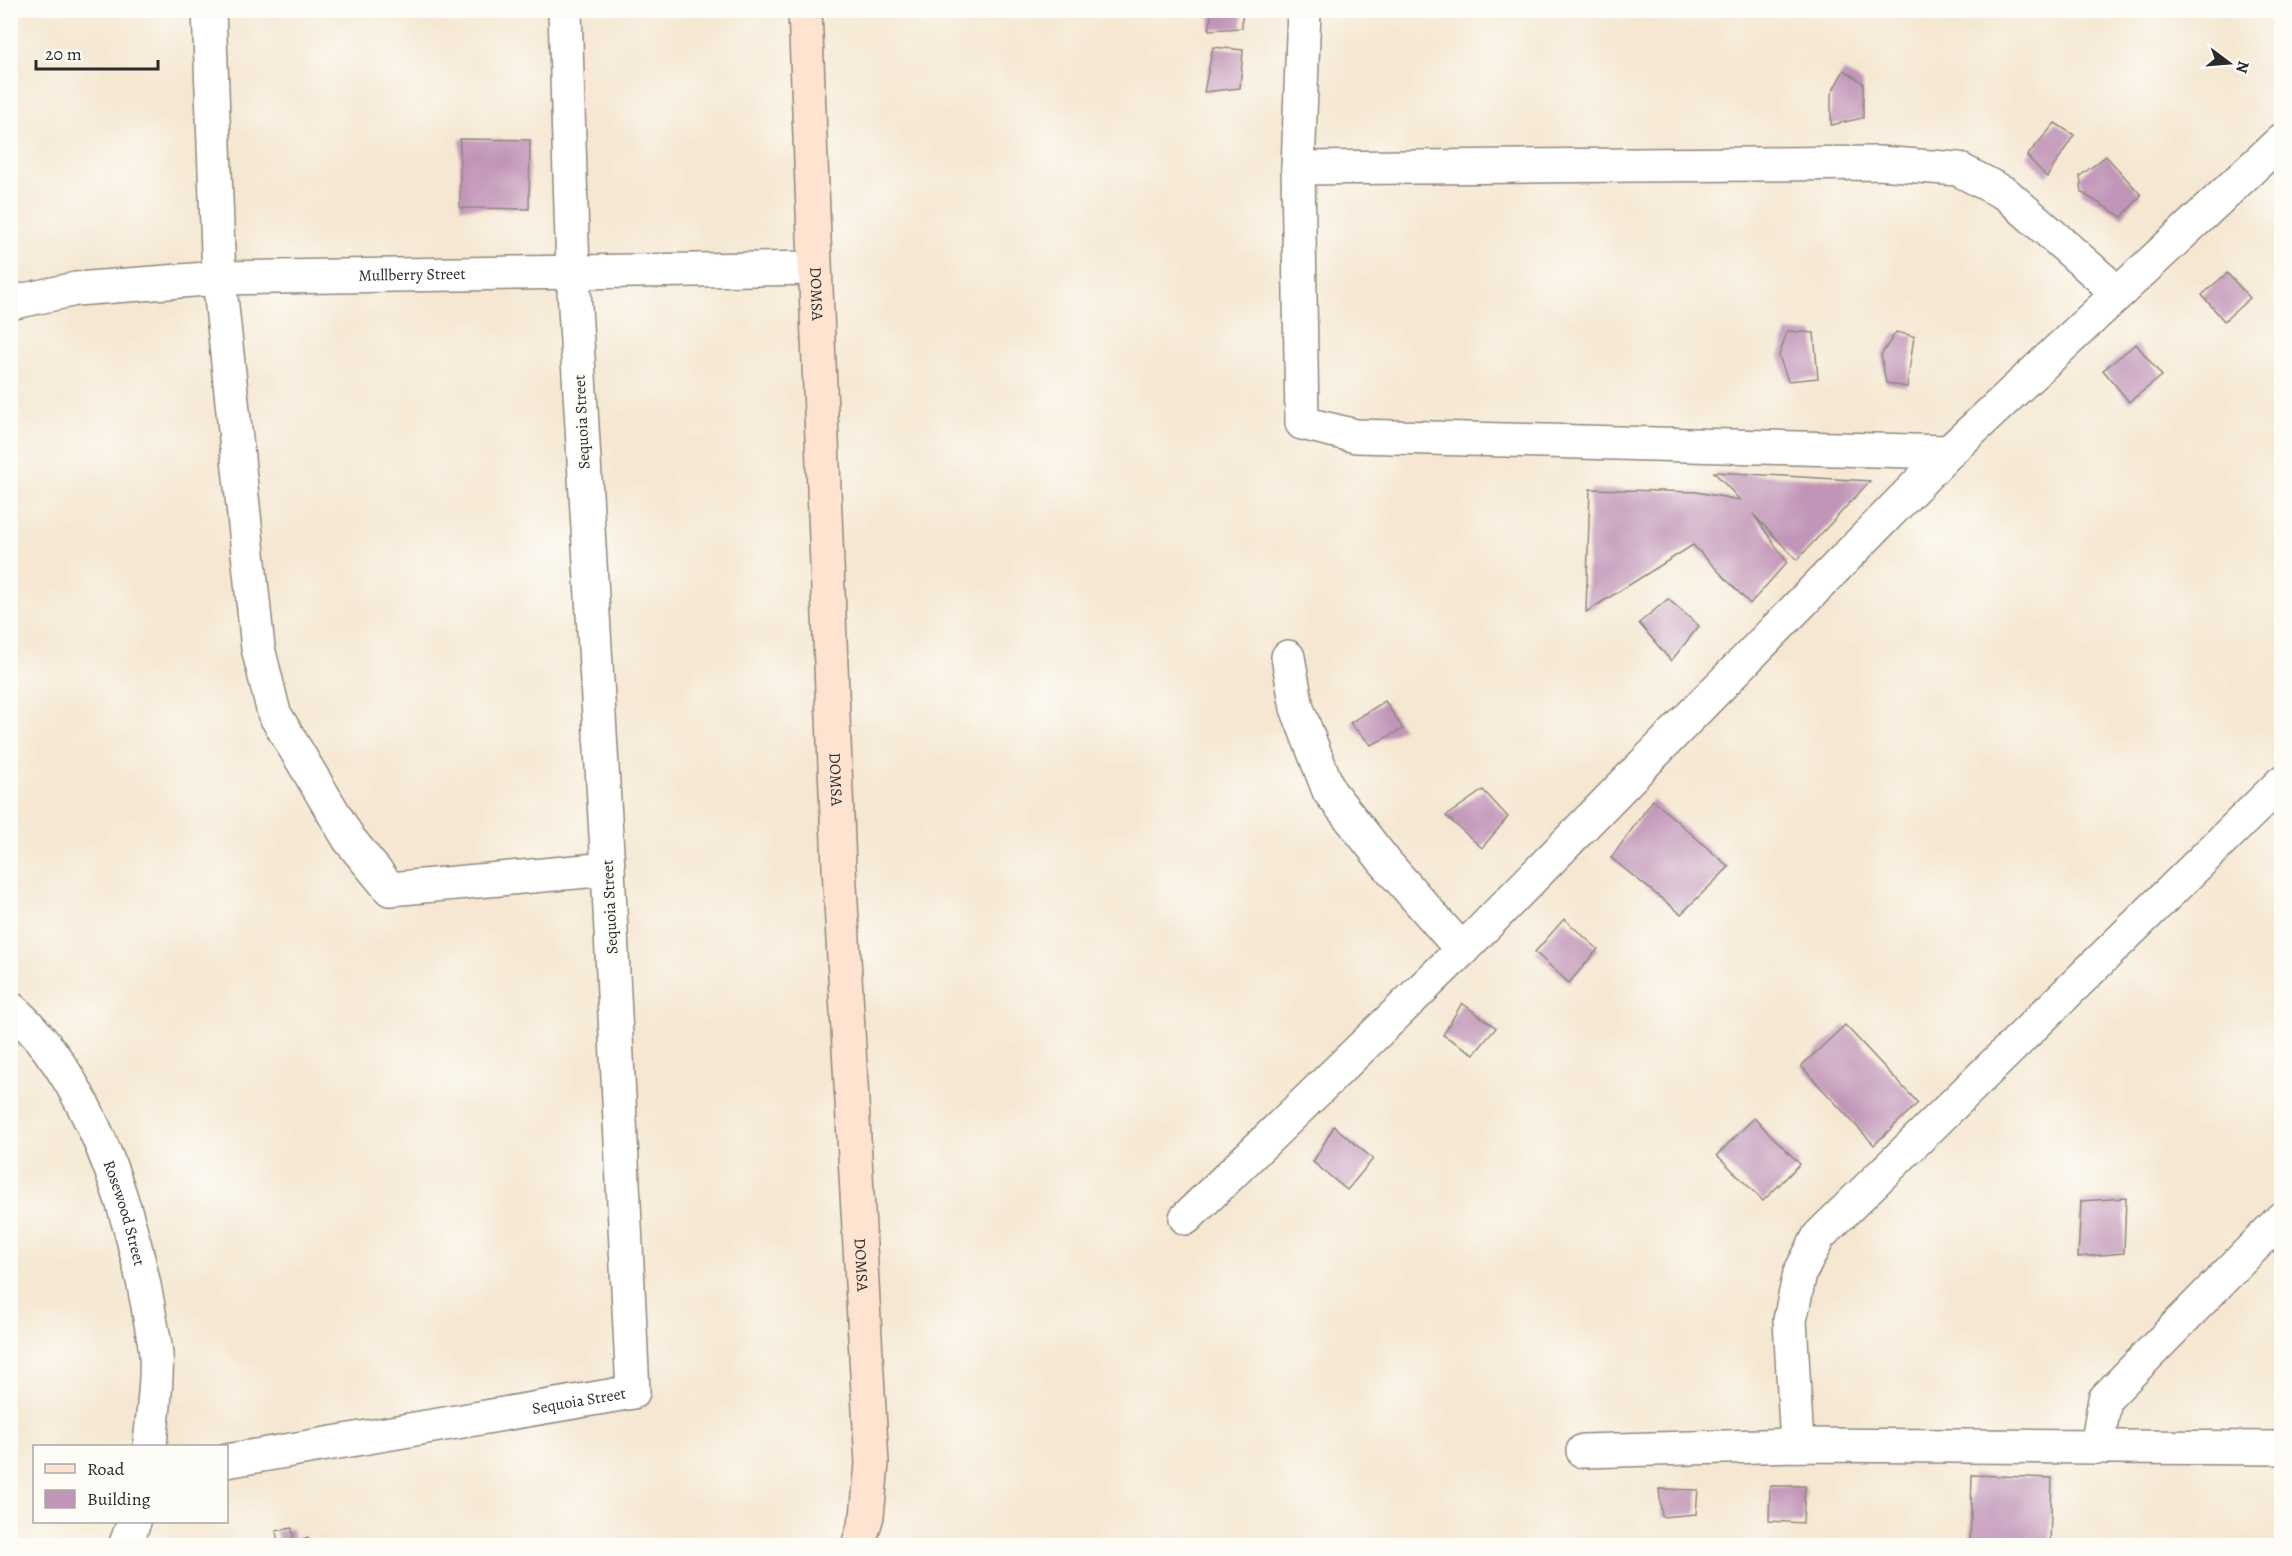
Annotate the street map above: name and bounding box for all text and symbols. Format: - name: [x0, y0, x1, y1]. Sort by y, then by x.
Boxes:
- scale bar: [36, 33, 158, 71]
- north arrow: [2199, 33, 2259, 93]
- text: 20 m: [45, 42, 82, 66]
- text: N: [2230, 58, 2255, 76]
- street label: Mullberry Street: [358, 263, 466, 287]
- street label: DOMSA: [804, 266, 828, 322]
- street label: Sequoia Street: [569, 374, 595, 470]
- street label: DOMSA: [823, 752, 848, 807]
- street label: Sequoia Street: [597, 859, 623, 955]
- street label: Rosewood Street: [98, 1157, 150, 1268]
- street label: DOMSA: [849, 1237, 873, 1293]
- street label: Sequoia Street: [530, 1382, 628, 1420]
- legend: [33, 1445, 228, 1523]
- text: Road: [87, 1457, 125, 1481]
- text: Building: [87, 1487, 151, 1511]

